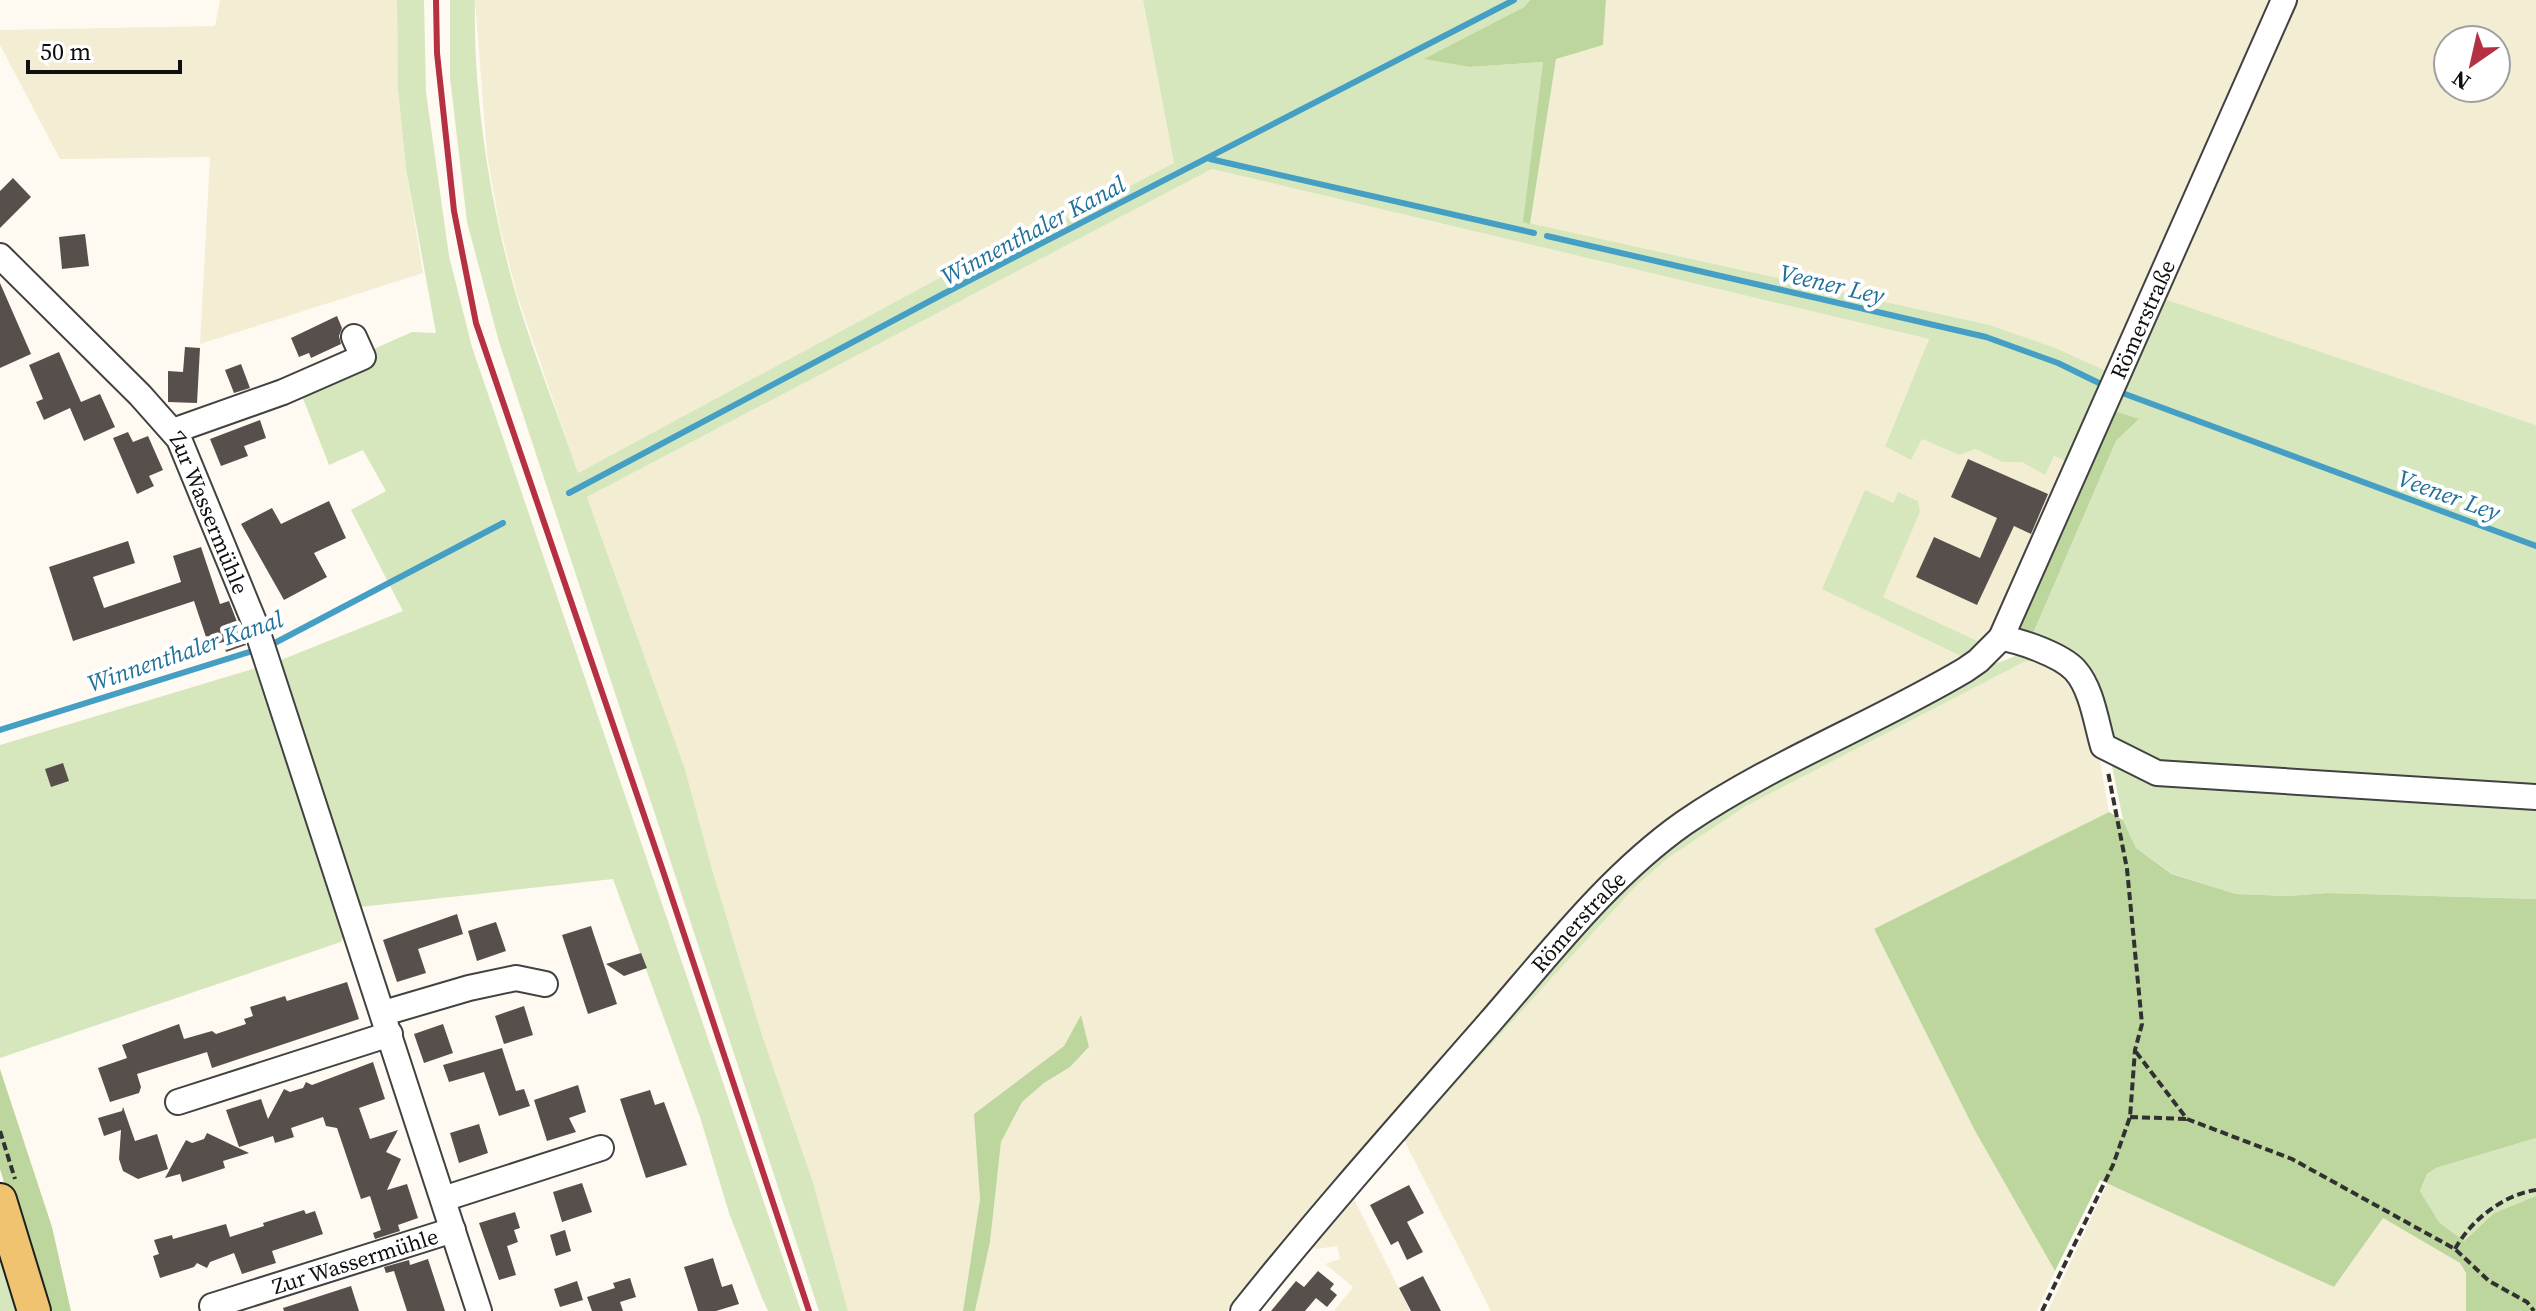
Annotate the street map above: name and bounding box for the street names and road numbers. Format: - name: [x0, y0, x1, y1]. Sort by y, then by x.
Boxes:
- street label: Römerstraße: [2103, 255, 2182, 384]
- street label: Zur Wassermühle: [164, 424, 256, 598]
- street label: Römerstraße: [1524, 864, 1632, 979]
- street label: Zur Wassermühle: [268, 1221, 442, 1301]

